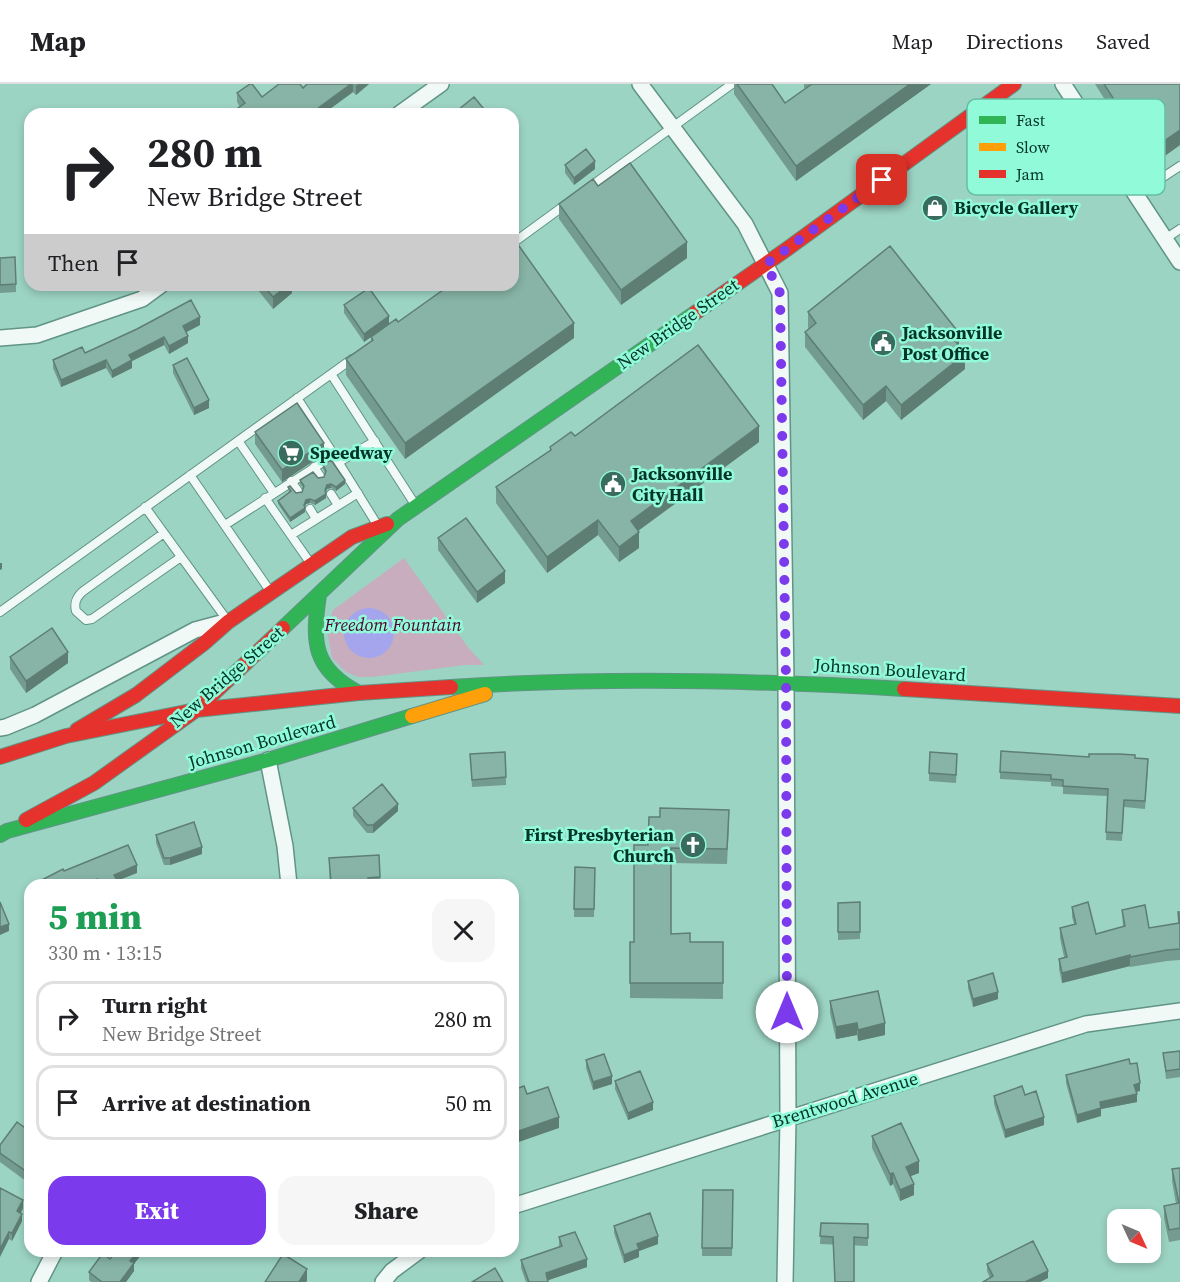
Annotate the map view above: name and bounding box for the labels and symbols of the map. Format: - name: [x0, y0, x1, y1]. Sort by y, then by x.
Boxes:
- legend: [967, 99, 1165, 195]
- text: Fast: [1016, 109, 1046, 131]
- text: Slow: [1016, 136, 1051, 158]
- pin: [856, 154, 907, 205]
- text: Jam: [1015, 163, 1044, 185]
- shop icon: Bicycle Gallery: [920, 193, 950, 223]
- place label: Bicycle Gallery: [954, 195, 1079, 220]
- street label: New Bridge Street: [612, 272, 744, 375]
- place label: Jacksonville Post Office: [901, 320, 1003, 366]
- public building icon: Jacksonville Post Office: [868, 328, 898, 358]
- supermarket icon: Speedway: [276, 438, 306, 468]
- place label: Speedway: [310, 440, 393, 465]
- place label: Jacksonville City Hall: [631, 461, 733, 507]
- public building icon: Jacksonville City Hall: [598, 469, 628, 499]
- park label: Freedom Fountain: [323, 612, 462, 637]
- street label: New Bridge Street: [164, 620, 289, 733]
- street label: Johnson Boulevard: [812, 652, 967, 687]
- street label: Johnson Boulevard: [184, 709, 338, 775]
- place label: First Presbyterian Church: [524, 822, 674, 868]
- church icon: First Presbyterian Church: [678, 830, 708, 860]
- position arrow: [755, 980, 819, 1044]
- street label: Brentwood Avenue: [769, 1065, 921, 1134]
- north arrow: [1107, 1209, 1161, 1263]

